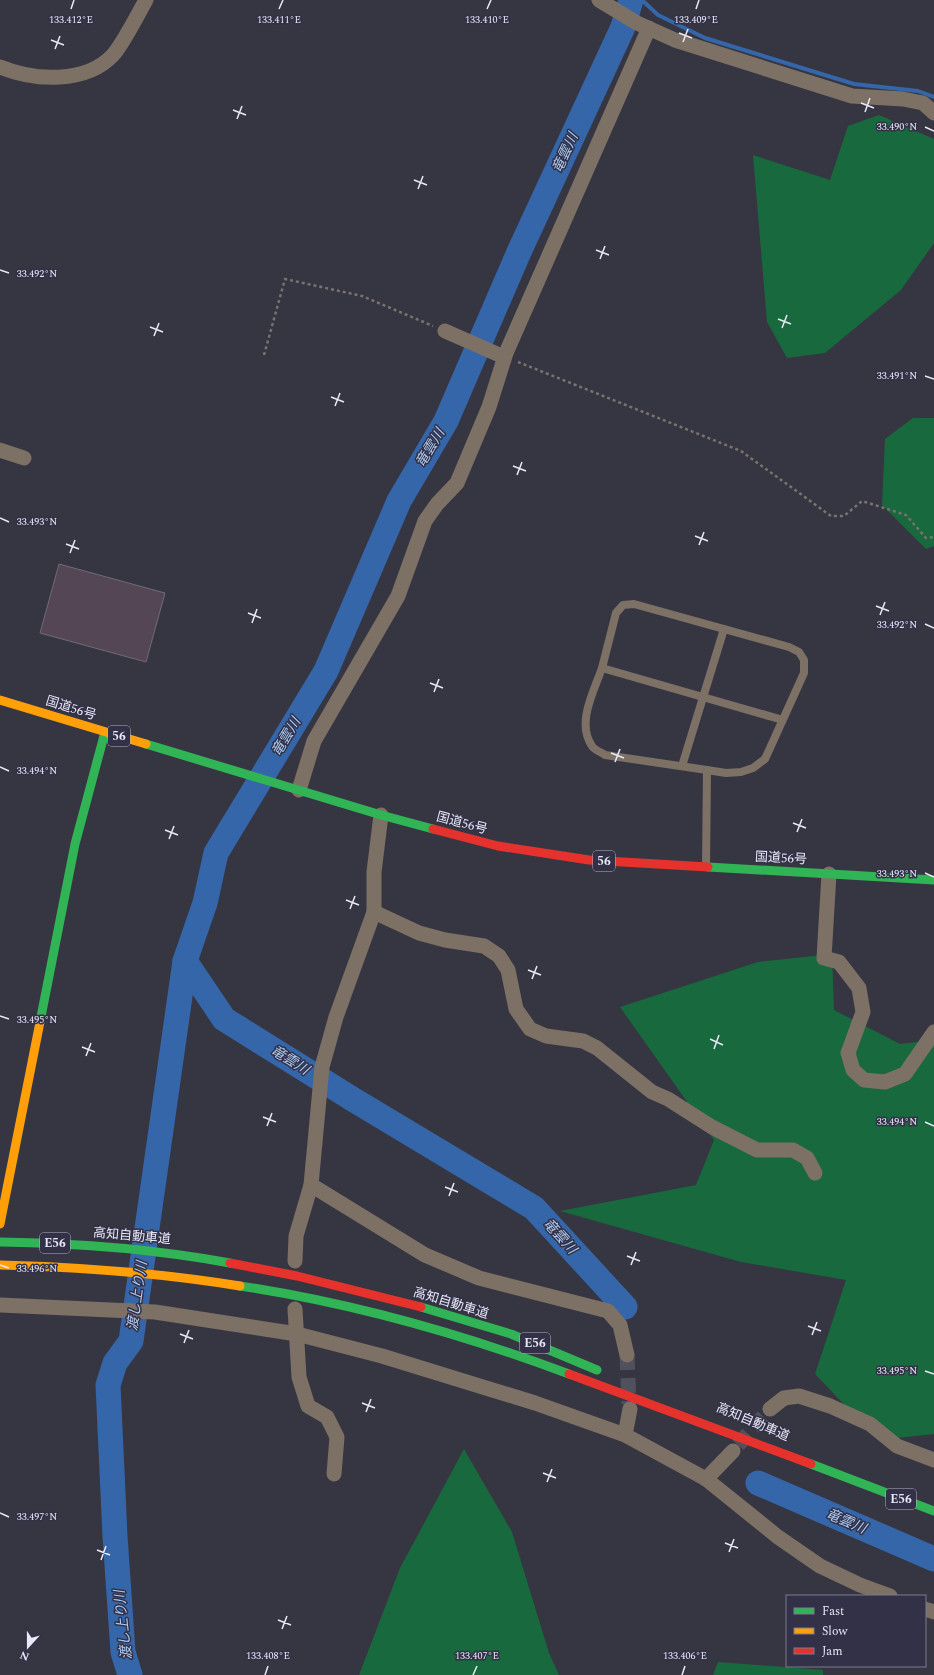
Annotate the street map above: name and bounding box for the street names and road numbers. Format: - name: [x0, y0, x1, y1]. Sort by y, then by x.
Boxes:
- street label: 国道56号: [43, 691, 99, 725]
- road number: 56: [108, 726, 130, 746]
- street label: 国道56号: [434, 807, 490, 839]
- street label: 国道56号: [755, 847, 807, 869]
- road number: 56: [593, 851, 615, 871]
- street label: 高知自動車道: [92, 1223, 172, 1249]
- road number: E56: [40, 1233, 70, 1253]
- street label: 高知自動車道: [411, 1282, 491, 1324]
- road number: E56: [520, 1333, 550, 1353]
- street label: 高知自動車道: [713, 1398, 793, 1446]
- road number: E56: [886, 1489, 916, 1509]

